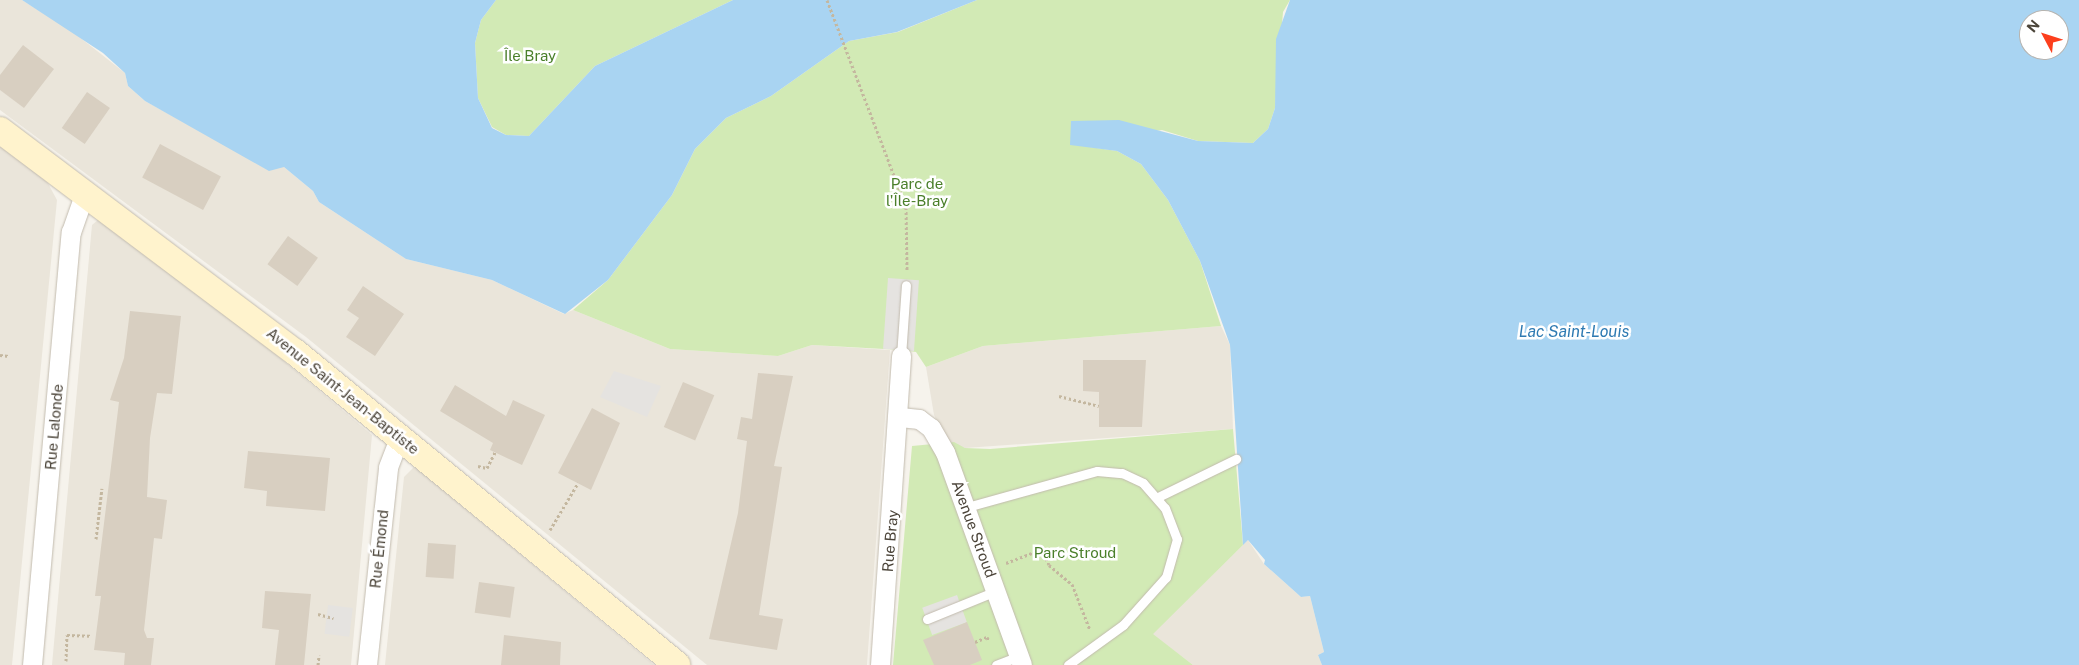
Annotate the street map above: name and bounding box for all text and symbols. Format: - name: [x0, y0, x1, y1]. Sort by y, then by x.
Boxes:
- north arrow: [2019, 10, 2069, 60]
- text: N: [2024, 17, 2043, 35]
- park label: Île Bray: [504, 47, 556, 65]
- park label: Parc de l'Île-Bray: [886, 174, 948, 209]
- water label: Lac Saint-Louis: [1519, 322, 1629, 342]
- street label: Avenue Saint-Jean-Baptiste: [263, 324, 423, 458]
- street label: Rue Lalonde: [41, 383, 67, 471]
- street label: Avenue Stroud: [948, 478, 1000, 580]
- street label: Rue Émond: [366, 509, 392, 589]
- street label: Rue Bray: [878, 509, 902, 573]
- park label: Parc Stroud: [1034, 544, 1116, 562]

